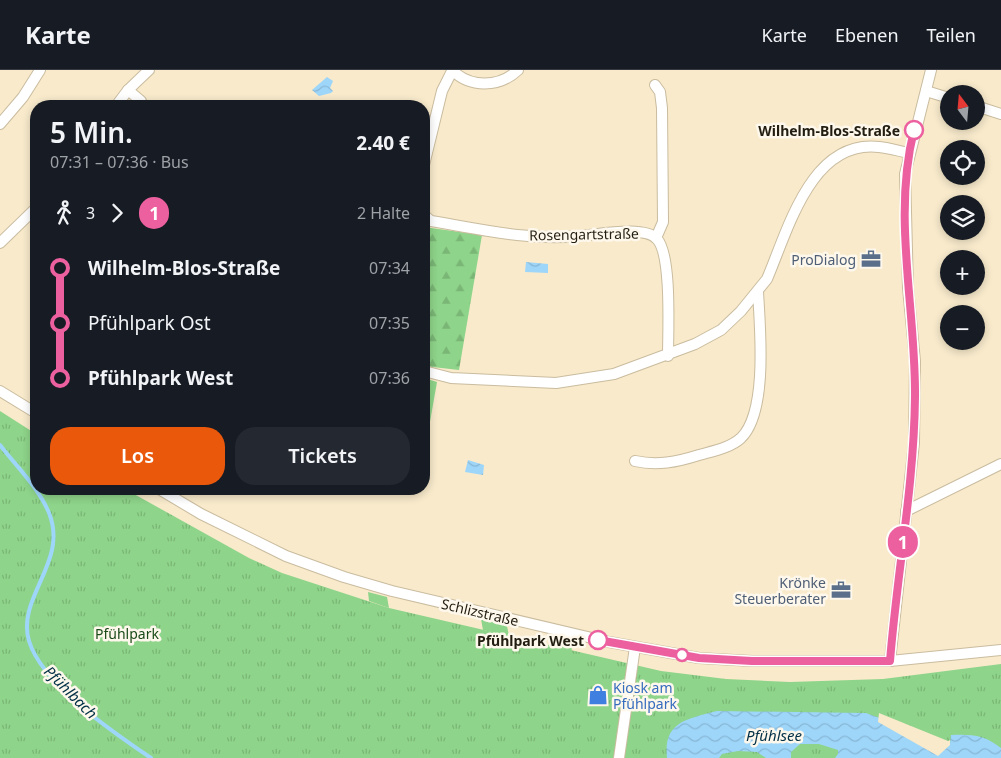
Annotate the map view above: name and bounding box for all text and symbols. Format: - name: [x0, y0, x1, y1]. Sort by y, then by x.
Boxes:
- text: Karte: [25, 18, 91, 51]
- text: Karte: [762, 23, 807, 47]
- text: Ebenen: [835, 23, 899, 47]
- text: Teilen: [927, 23, 976, 47]
- north arrow: [940, 85, 985, 130]
- map controls: [940, 85, 985, 350]
- text: 5 Min.: [50, 113, 133, 151]
- marker: Wilhelm-Blos-Straße: [904, 120, 924, 140]
- place label: Wilhelm-Blos-Straße: [758, 121, 900, 140]
- text: 2.40 €: [356, 130, 410, 156]
- button: locate: [940, 140, 985, 185]
- text: 07:31 – 07:36 · Bus: [50, 151, 189, 173]
- button: layers: [940, 195, 985, 240]
- icon: walk: [50, 199, 78, 227]
- icon: forward: [103, 199, 131, 227]
- text: 1: [149, 201, 159, 225]
- text: 3: [86, 202, 95, 224]
- text: 2 Halte: [357, 202, 410, 224]
- street label: Rosengartstraße: [529, 224, 639, 244]
- office icon: ProDialog: [860, 248, 882, 270]
- place label: ProDialog: [791, 250, 856, 269]
- button: +: [940, 250, 985, 295]
- text: Wilhelm-Blos-Straße: [88, 255, 280, 281]
- text: 07:34: [369, 257, 410, 279]
- button: −: [940, 305, 985, 350]
- text: Pfühlpark Ost: [88, 310, 211, 336]
- text: 07:35: [369, 312, 410, 334]
- text: Pfühlpark West: [88, 365, 233, 391]
- text: 07:36: [369, 367, 410, 389]
- button: Los: [50, 427, 225, 485]
- button: Tickets: [235, 427, 410, 485]
- line badge: 1: [887, 526, 919, 558]
- text: 1: [898, 530, 908, 554]
- place label: Krönke Steuerberater: [734, 573, 826, 608]
- office icon: Krönke Steuerberater: [830, 579, 852, 601]
- street label: Schlizstraße: [440, 594, 521, 630]
- park label: Pfühlpark: [95, 624, 159, 643]
- marker: Pfühlpark West: [588, 630, 608, 650]
- place label: Pfühlpark West: [477, 631, 584, 650]
- unlabelled marker: [675, 648, 689, 662]
- water label: Pfühlbach: [40, 661, 102, 723]
- place label: Kiosk am Pfühlpark: [613, 678, 677, 713]
- shop icon: Kiosk am Pfühlpark: [587, 684, 609, 706]
- water label: Pfühlsee: [746, 725, 802, 745]

